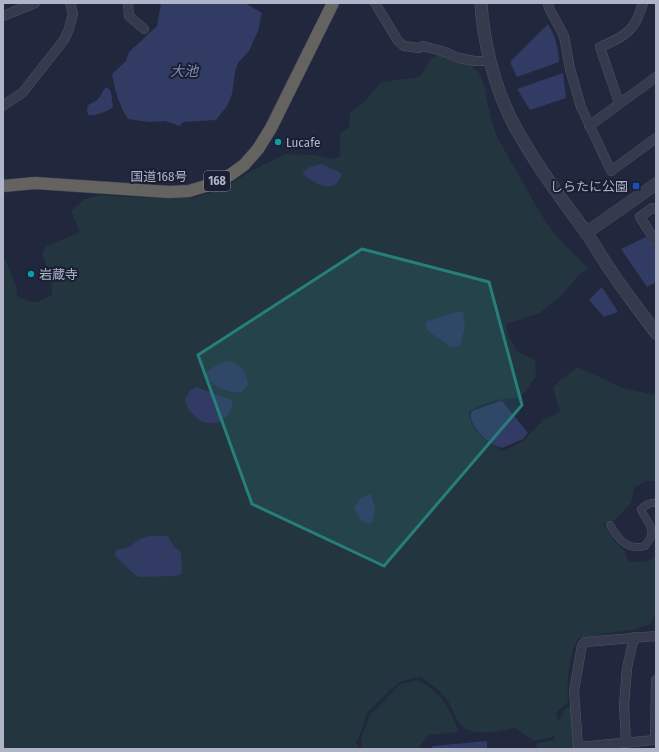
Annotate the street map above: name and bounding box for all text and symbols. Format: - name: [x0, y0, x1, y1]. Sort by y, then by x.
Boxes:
- water label: 大池: [170, 63, 200, 80]
- place label: Lucafe: [286, 135, 320, 150]
- marker: Lucafe: [273, 137, 283, 147]
- street label: 国道168号: [130, 169, 188, 184]
- road number: 168: [204, 171, 230, 191]
- place label: しらたに公園: [550, 179, 628, 194]
- marker: しらたに公園: [631, 181, 641, 191]
- place label: 岩蔵寺: [39, 267, 78, 282]
- marker: 岩蔵寺: [26, 269, 36, 279]

